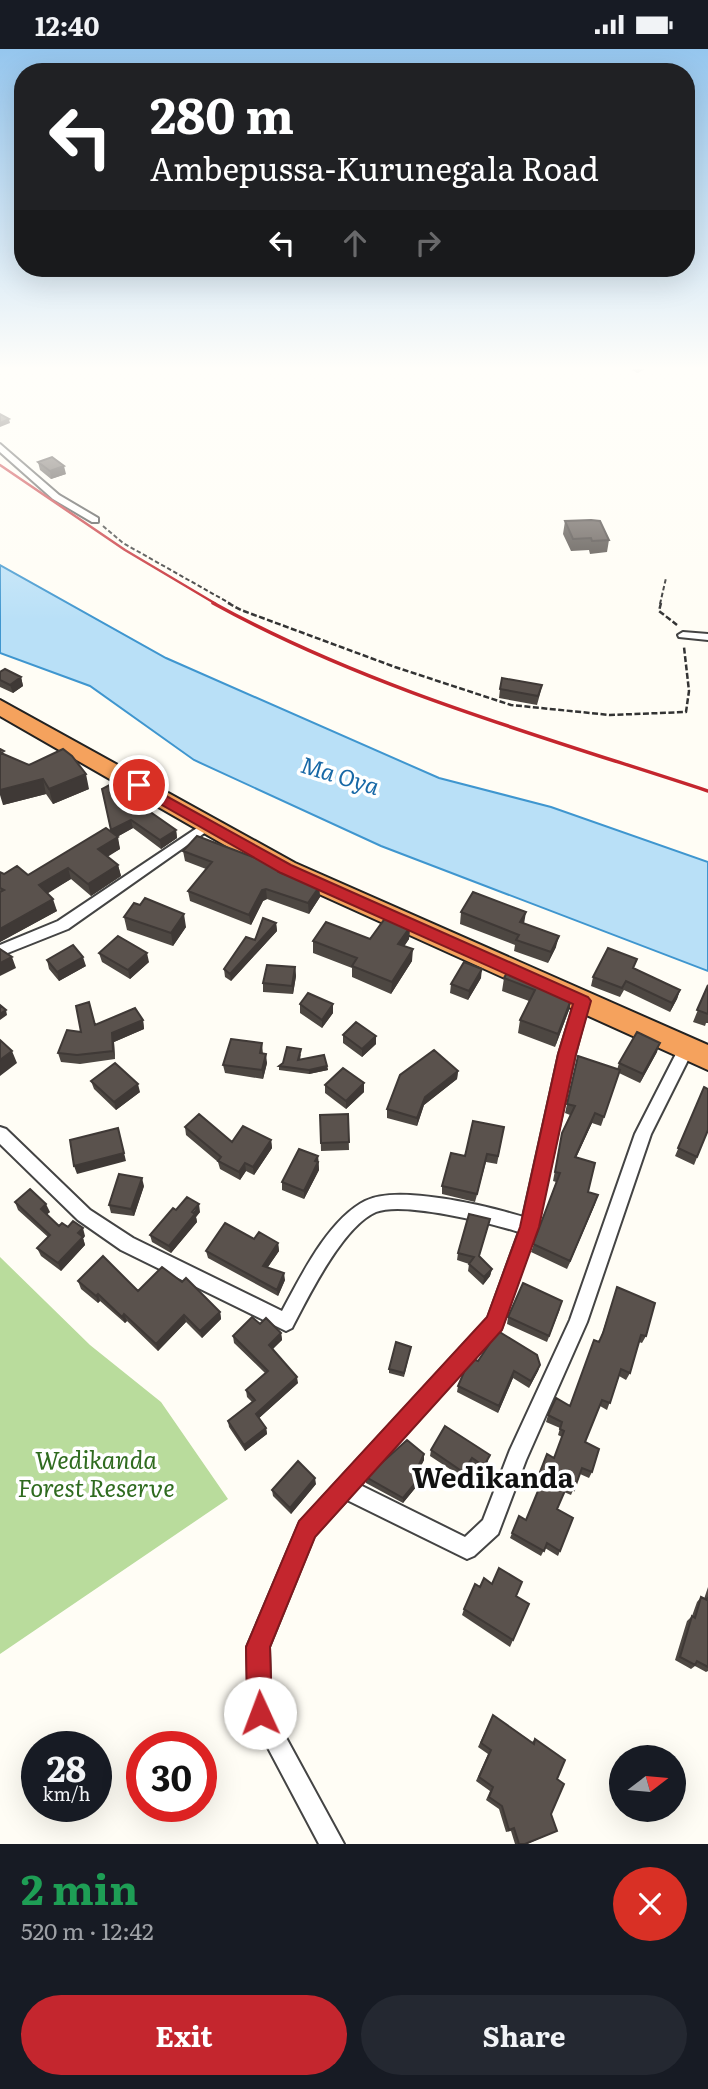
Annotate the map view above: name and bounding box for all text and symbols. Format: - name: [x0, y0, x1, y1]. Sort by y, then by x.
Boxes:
- text: 12:40: [35, 5, 100, 44]
- text: 280 m: [150, 76, 294, 149]
- icon: left: [35, 91, 126, 182]
- text: Ambepussa-Kurunegala Road: [150, 143, 599, 191]
- icon: left: [263, 224, 301, 262]
- icon: ahead: [336, 224, 374, 262]
- icon: right: [409, 224, 447, 262]
- water label: Ma Oya: [297, 746, 384, 802]
- pin: [109, 755, 169, 815]
- icon: arrive: [120, 766, 158, 804]
- park label: Wedikanda Forest Reserve: [17, 1441, 175, 1504]
- district label: Wedikanda: [412, 1455, 575, 1497]
- position arrow: [223, 1676, 297, 1750]
- speed limit sign: 30: [126, 1731, 217, 1822]
- text: 28: [47, 1741, 86, 1793]
- north arrow: [609, 1745, 686, 1822]
- map controls: [609, 1745, 686, 1822]
- text: km/h: [43, 1780, 90, 1807]
- text: 2 min: [21, 1856, 138, 1918]
- button: close: [613, 1867, 687, 1941]
- text: 520 m · 12:42: [21, 1913, 154, 1947]
- button: Exit: [21, 1995, 347, 2075]
- button: Share: [361, 1995, 687, 2075]

